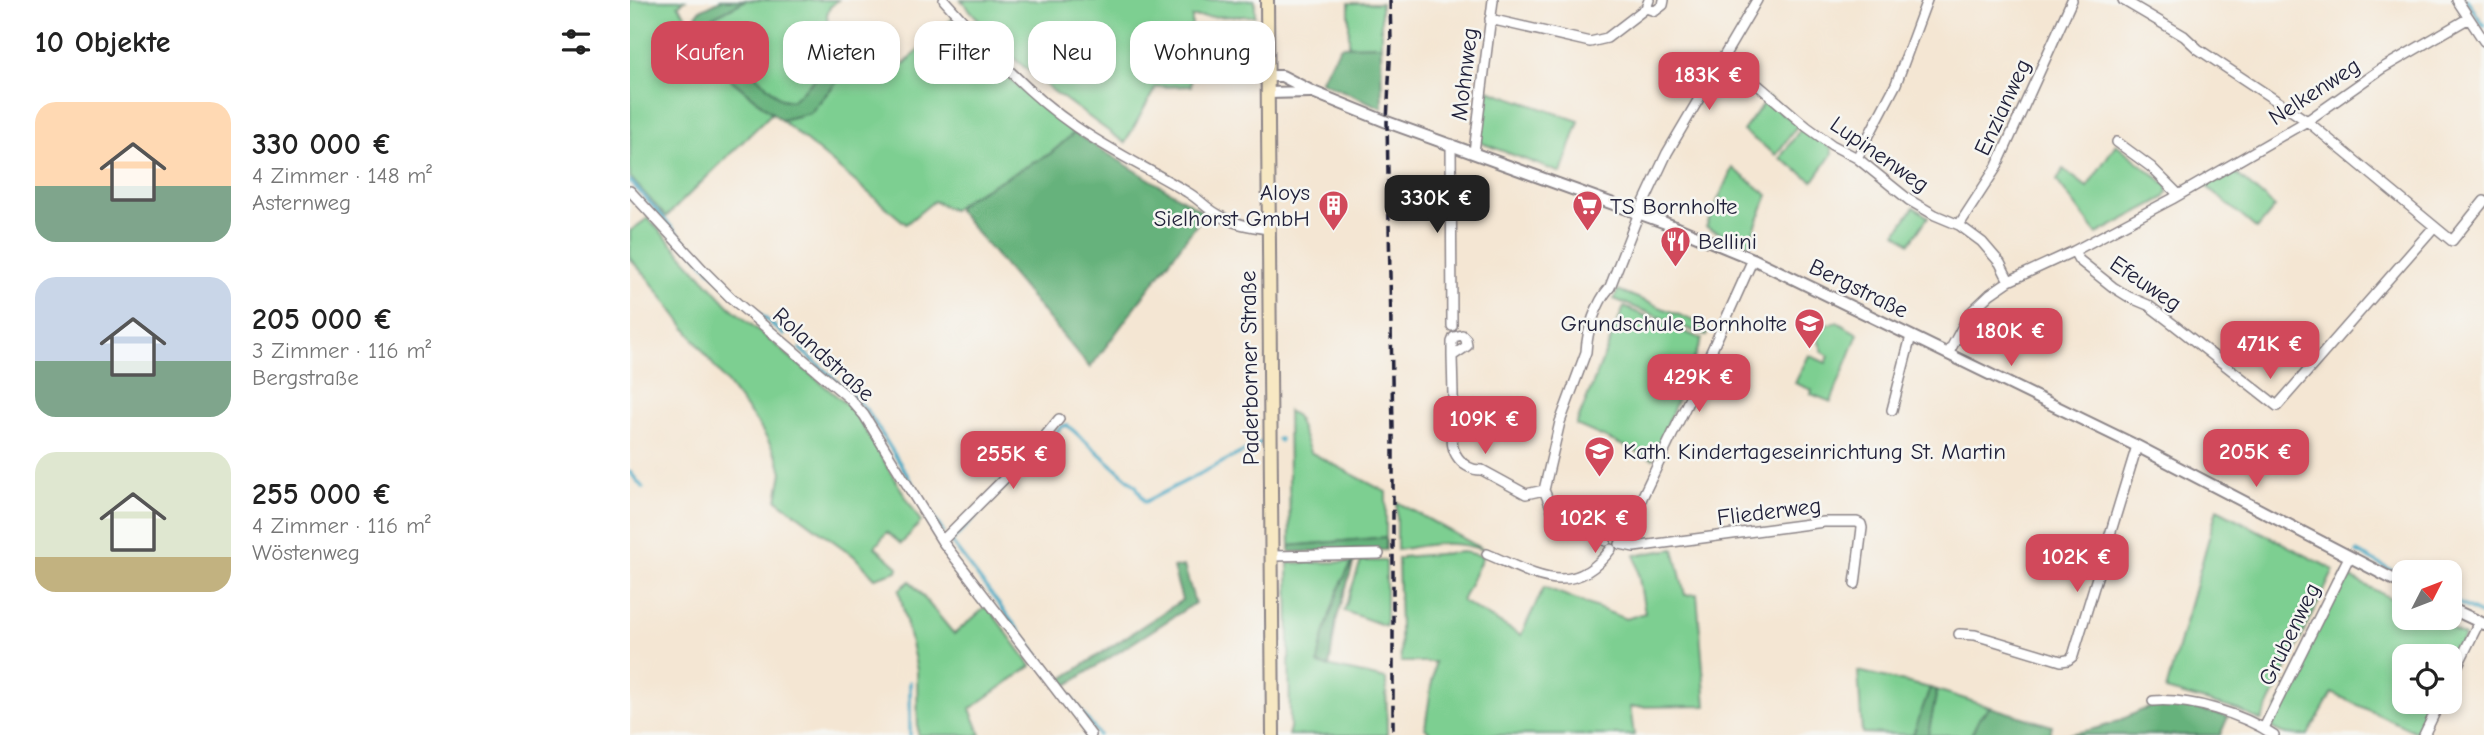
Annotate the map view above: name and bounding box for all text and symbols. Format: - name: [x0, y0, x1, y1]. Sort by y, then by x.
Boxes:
- chip: Kaufen: [651, 21, 769, 84]
- chip: Mieten: [783, 21, 900, 84]
- chip: Filter: [914, 21, 1014, 84]
- chip: Neu: [1028, 21, 1116, 84]
- chip: Wohnung: [1130, 21, 1275, 84]
- icon: filters: [557, 23, 595, 61]
- text: 10 Objekte: [35, 25, 171, 60]
- street label: Mohnweg: [1445, 26, 1484, 122]
- pin: 183K €: [1652, 52, 1766, 112]
- street label: Nelkenweg: [2263, 52, 2365, 131]
- street label: Enzianweg: [1968, 55, 2037, 160]
- text: 183K €: [1674, 61, 1744, 88]
- street label: Lupinenweg: [1825, 111, 1934, 198]
- text: 330 000 €: [252, 127, 392, 162]
- icon: home: [91, 130, 175, 214]
- text: 4 Zimmer · 148 m²: [252, 162, 432, 189]
- pin: 330K €: [1380, 176, 1494, 235]
- place label: Aloys Sielhorst GmbH: [1154, 179, 1310, 232]
- text: 330K €: [1401, 184, 1473, 211]
- building icon: Aloys Sielhorst GmbH: [1316, 188, 1350, 232]
- text: Asternweg: [252, 189, 351, 216]
- supermarket icon: TS Bornholte: [1570, 189, 1604, 233]
- place label: TS Bornholte: [1610, 193, 1738, 220]
- restaurant icon: Bellini: [1658, 224, 1692, 268]
- place label: Bellini: [1698, 228, 1757, 255]
- street label: Efeuweg: [2105, 250, 2187, 317]
- street label: Bergstraße: [1805, 253, 1913, 324]
- street label: Paderborner Straße: [1234, 270, 1265, 466]
- text: 205 000 €: [252, 302, 394, 337]
- street label: Rolandstraße: [767, 302, 880, 407]
- icon: home: [91, 305, 175, 389]
- school or university icon: Grundschule Bornholte: [1793, 306, 1827, 350]
- pin: 180K €: [1954, 308, 2068, 368]
- place label: Grundschule Bornholte: [1561, 310, 1787, 337]
- text: 180K €: [1976, 317, 2046, 344]
- pin: 471K €: [2213, 322, 2327, 381]
- text: 471K €: [2236, 330, 2304, 357]
- text: 3 Zimmer · 116 m²: [252, 337, 431, 364]
- pin: 429K €: [1642, 354, 1756, 414]
- text: 429K €: [1663, 363, 1735, 390]
- text: Bergstraße: [252, 364, 359, 391]
- pin: 109K €: [1428, 396, 1542, 456]
- text: 109K €: [1449, 405, 1521, 432]
- pin: 205K €: [2199, 430, 2313, 489]
- pin: 255K €: [956, 432, 1070, 491]
- school or university icon: Kath. Kindertageseinrichtung St. Martin: [1583, 434, 1617, 478]
- place label: Kath. Kindertageseinrichtung St. Martin: [1623, 438, 2006, 465]
- text: 205K €: [2219, 438, 2293, 465]
- text: 255K €: [977, 440, 1049, 467]
- text: 255 000 €: [252, 477, 392, 512]
- icon: home: [91, 480, 175, 564]
- street label: Fliederweg: [1715, 492, 1823, 531]
- pin: 102K €: [1538, 496, 1652, 555]
- text: 102K €: [1560, 504, 1630, 531]
- text: 4 Zimmer · 116 m²: [252, 512, 431, 539]
- pin: 102K €: [2020, 534, 2134, 594]
- text: Wöstenweg: [252, 539, 360, 566]
- text: 102K €: [2042, 543, 2112, 570]
- north arrow: [2392, 560, 2462, 630]
- map controls: [2392, 560, 2462, 714]
- street label: Grubenweg: [2253, 578, 2326, 690]
- button: locate: [2392, 644, 2462, 714]

